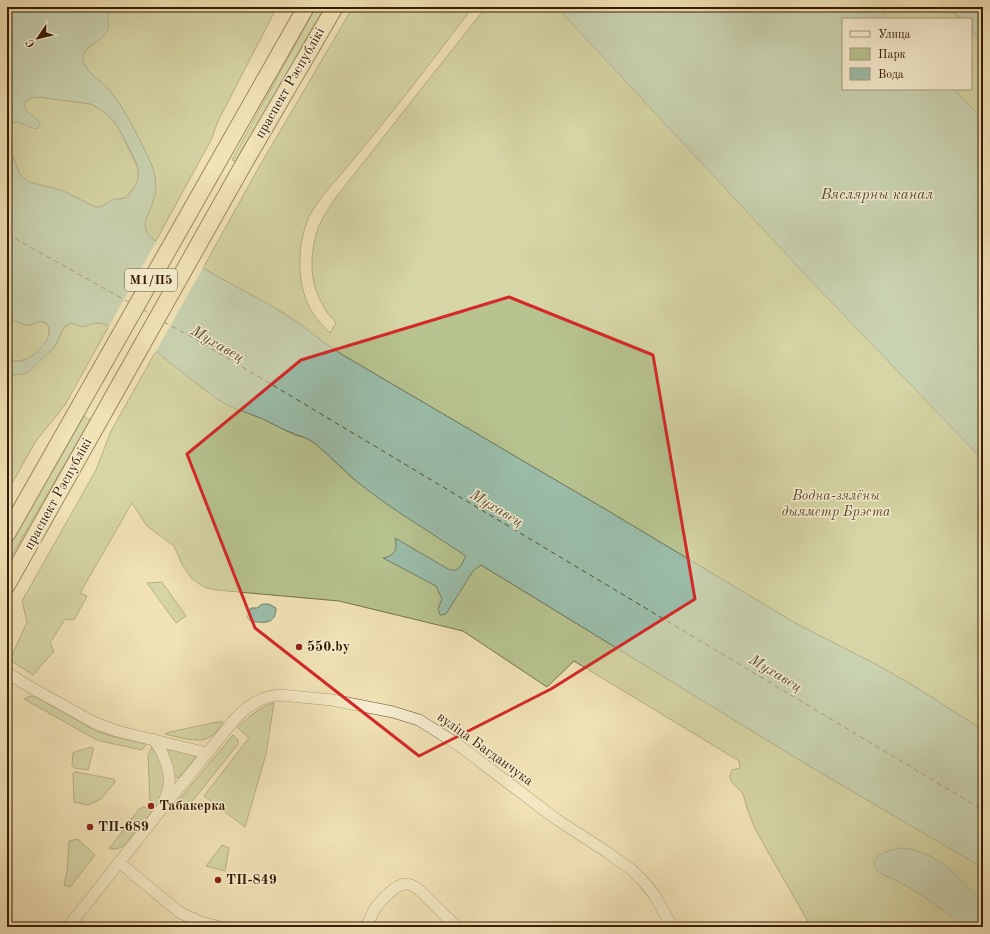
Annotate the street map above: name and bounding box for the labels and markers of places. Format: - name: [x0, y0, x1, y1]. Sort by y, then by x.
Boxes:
- place label: 550.by: [307, 640, 350, 654]
- marker: 550.by: [294, 642, 304, 652]
- place label: Табакерка: [159, 799, 226, 813]
- marker: Табакерка: [146, 801, 156, 811]
- place label: ТП-689: [98, 820, 149, 834]
- marker: ТП-689: [85, 822, 95, 832]
- place label: ТП-849: [226, 873, 277, 887]
- marker: ТП-849: [213, 875, 223, 885]

